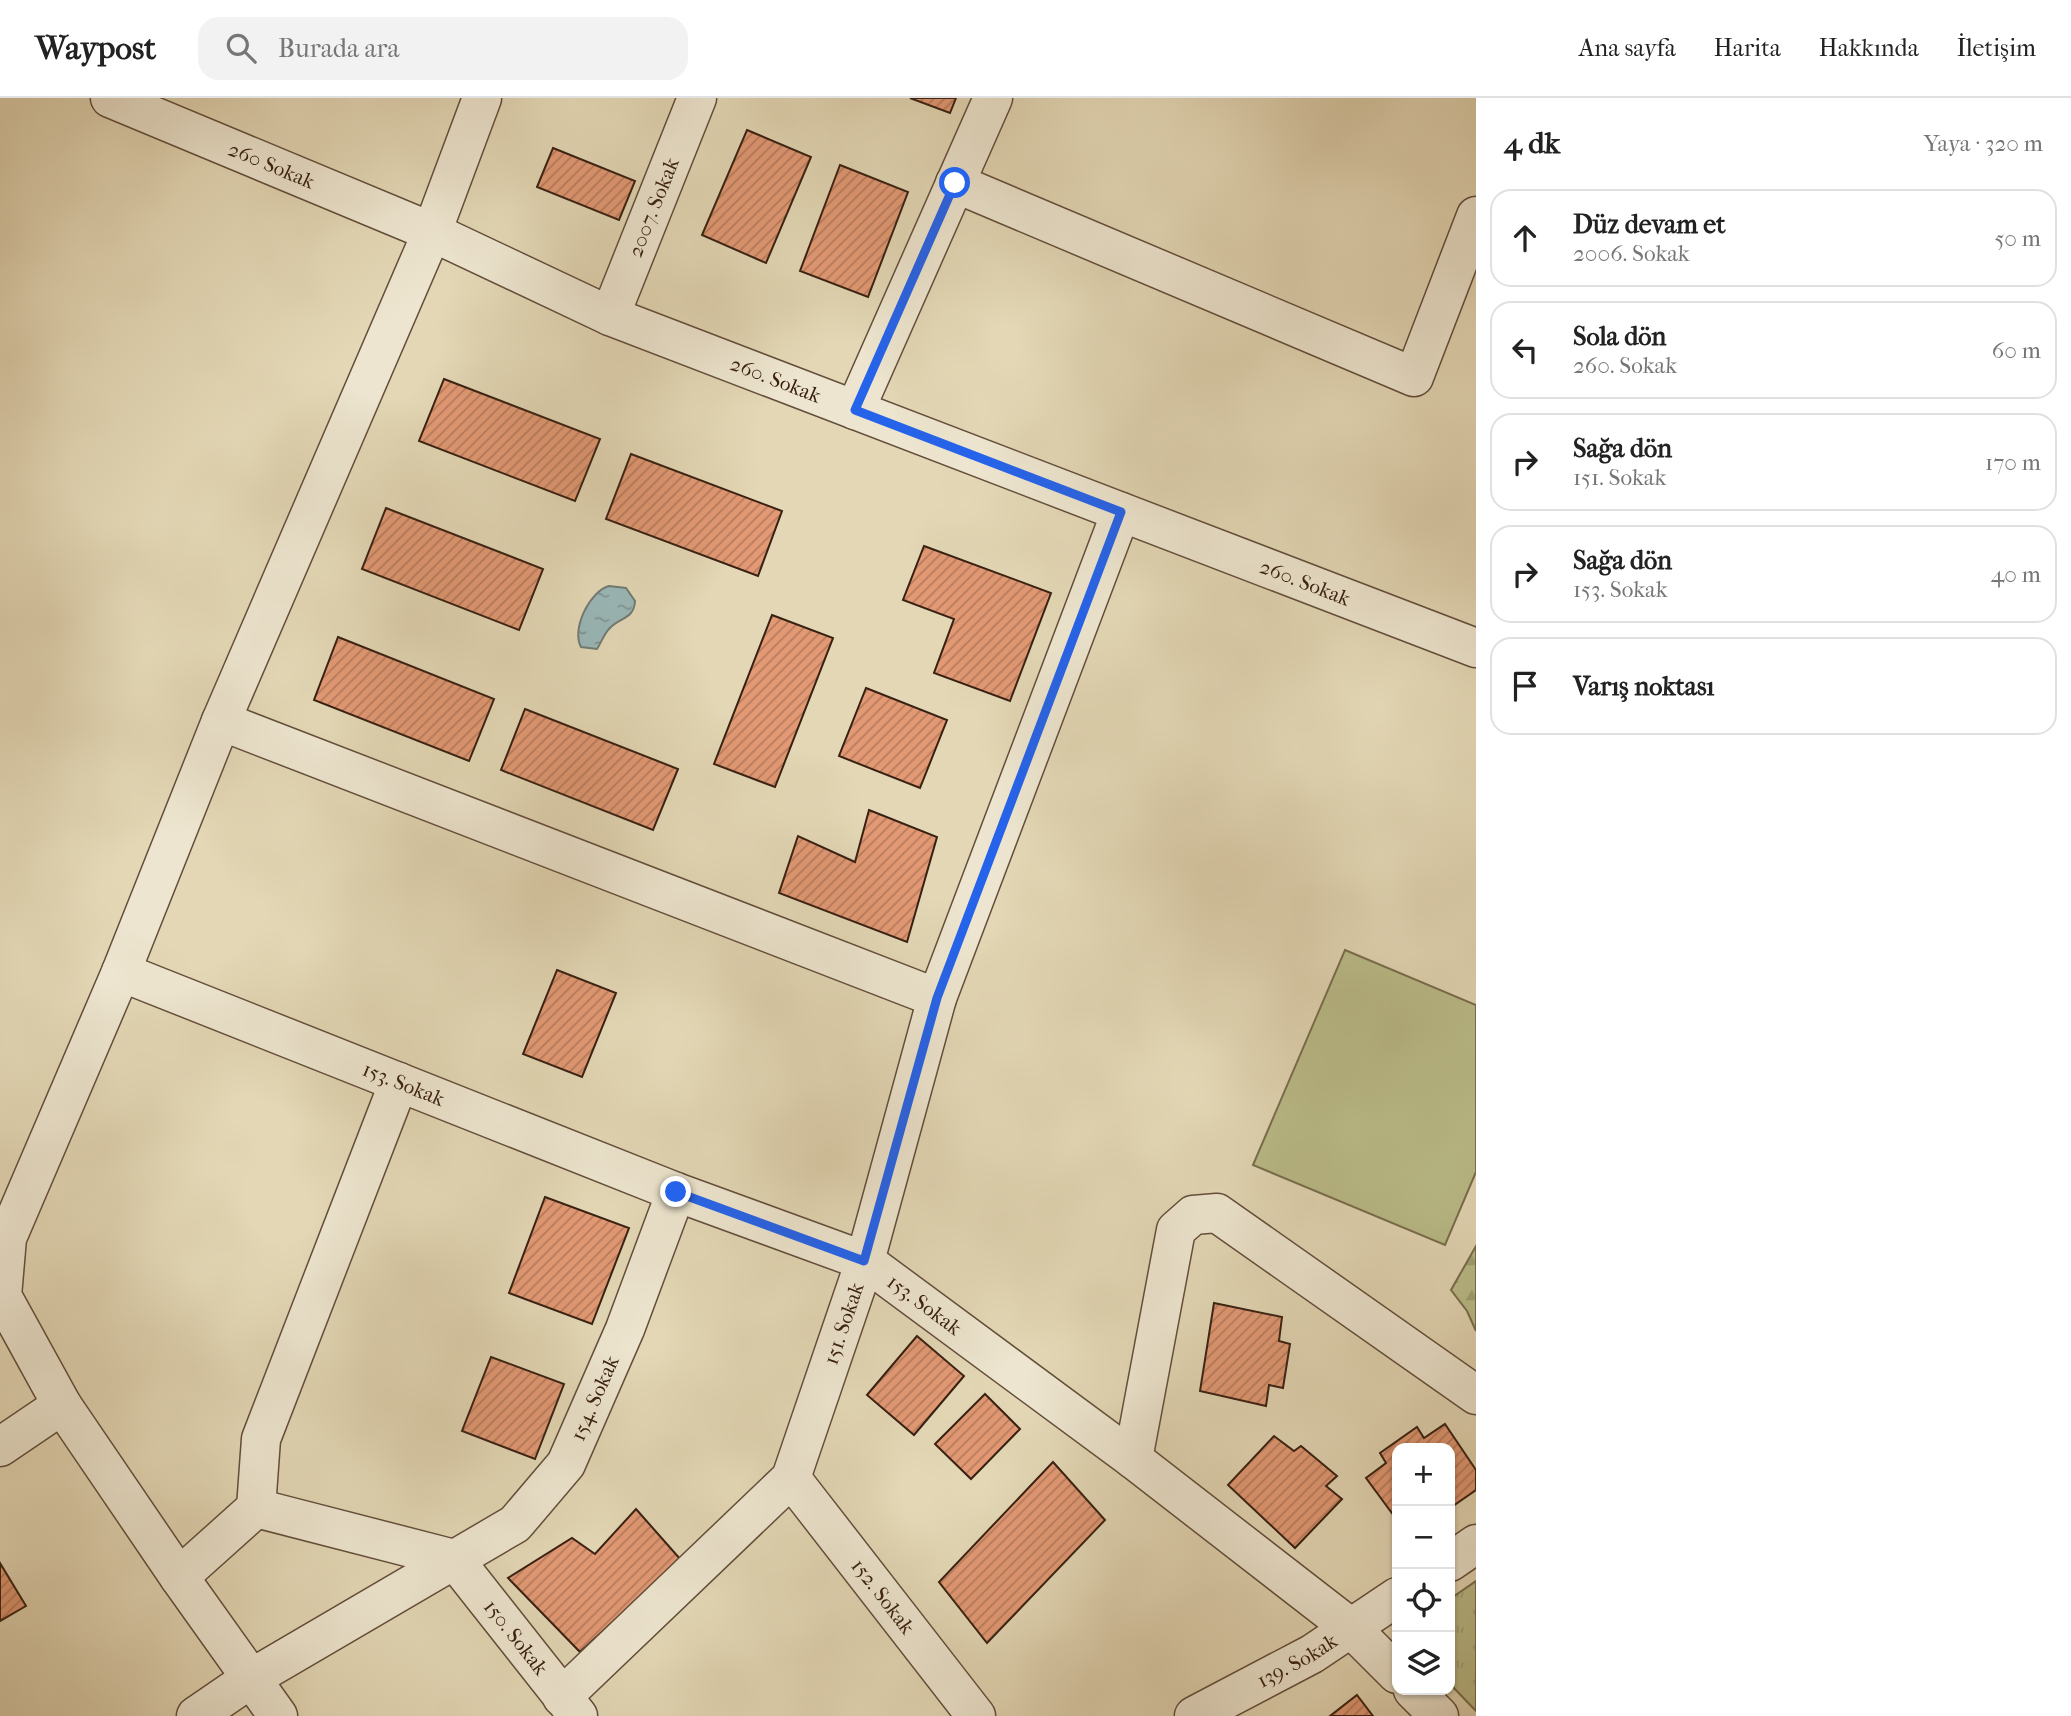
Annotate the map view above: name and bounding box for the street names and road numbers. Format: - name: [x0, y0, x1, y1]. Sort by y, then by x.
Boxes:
- street label: 260 Sokak: [225, 137, 318, 194]
- street label: 2007. Sokak: [623, 154, 684, 261]
- street label: 260. Sokak: [727, 351, 824, 408]
- street label: 260. Sokak: [1256, 554, 1354, 611]
- street label: 153. Sokak: [359, 1057, 448, 1111]
- street label: 153. Sokak: [882, 1270, 966, 1340]
- street label: 151. Sokak: [819, 1279, 869, 1368]
- street label: 154. Sokak: [566, 1352, 624, 1445]
- street label: 152. Sokak: [846, 1554, 920, 1639]
- street label: 150. Sokak: [479, 1595, 553, 1680]
- street label: 139. Sokak: [1253, 1628, 1342, 1693]

